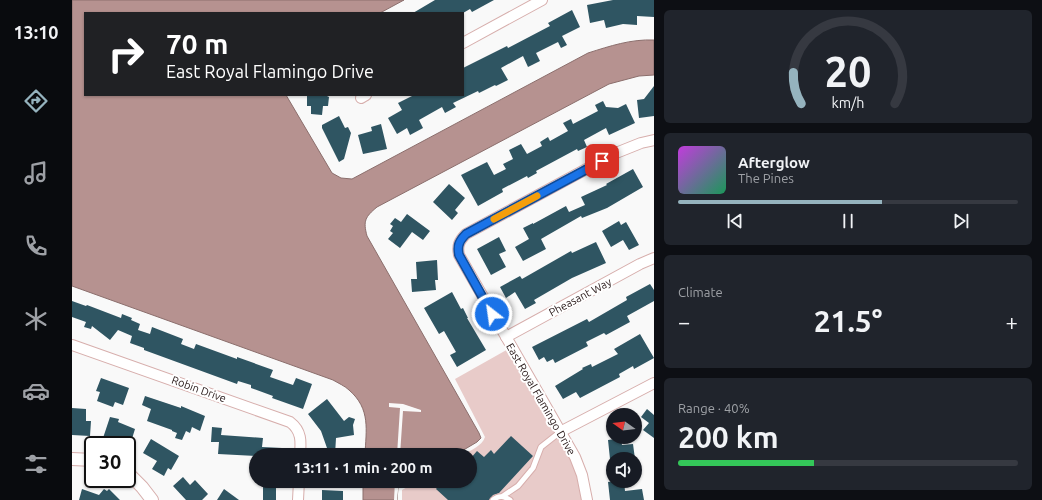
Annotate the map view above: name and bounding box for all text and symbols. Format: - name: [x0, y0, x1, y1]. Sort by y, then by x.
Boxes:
- text: 13:10: [13, 22, 59, 42]
- icon: right: [100, 28, 152, 80]
- text: 70 m: [166, 28, 228, 59]
- text: 20: [825, 48, 871, 95]
- text: East Royal Flamingo Drive: [166, 61, 374, 81]
- icon: directions: [22, 87, 50, 115]
- text: km/h: [832, 95, 864, 111]
- pin: [585, 144, 619, 178]
- icon: arrive: [591, 150, 613, 172]
- text: Afterglow: [738, 154, 810, 171]
- icon: music: [22, 159, 50, 187]
- text: The Pines: [738, 171, 794, 185]
- icon: previous: [724, 210, 746, 232]
- icon: pause: [837, 210, 859, 232]
- icon: next: [950, 210, 972, 232]
- icon: phone: [22, 232, 50, 260]
- street label: Pheasant Way: [547, 275, 614, 319]
- text: Climate: [678, 285, 723, 299]
- position arrow: [471, 293, 513, 335]
- text: 21.5°: [814, 304, 882, 338]
- icon: climate: [22, 305, 50, 333]
- text: −: [678, 309, 690, 334]
- text: +: [1006, 309, 1018, 334]
- street label: East Royal Flamingo Drive: [504, 341, 578, 457]
- street label: Robin Drive: [170, 374, 228, 404]
- icon: car: [22, 377, 50, 405]
- text: Range · 40%: [678, 401, 750, 415]
- north arrow: [606, 408, 642, 444]
- map controls: [606, 408, 642, 488]
- text: 200 km: [678, 420, 779, 454]
- speed limit sign: 30: [84, 436, 136, 488]
- icon: filters: [22, 450, 50, 478]
- button: sound: [606, 452, 642, 488]
- text: 13:11 · 1 min · 200 m: [294, 459, 432, 476]

